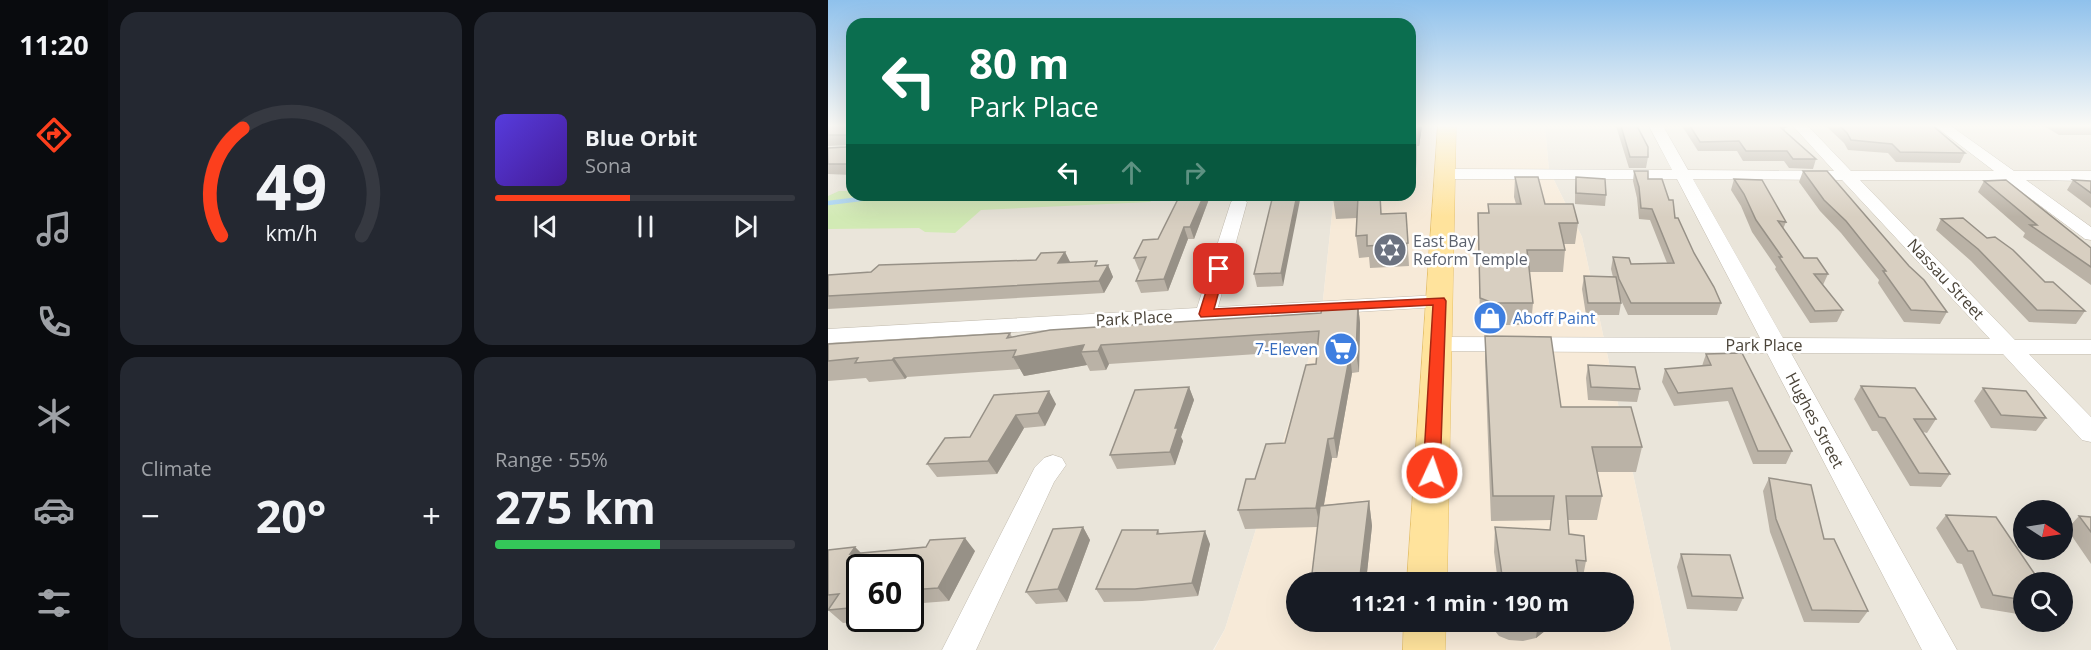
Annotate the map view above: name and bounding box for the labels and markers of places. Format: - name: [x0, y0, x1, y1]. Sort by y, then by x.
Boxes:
- place label: East Bay Reform Temple: [1413, 230, 1528, 270]
- synagogue icon: East Bay Reform Temple: [1372, 232, 1408, 268]
- pin: [1193, 243, 1244, 294]
- shop icon: Aboff Paint: [1472, 300, 1508, 336]
- place label: Aboff Paint: [1513, 307, 1596, 329]
- supermarket icon: 7-Eleven: [1323, 331, 1359, 367]
- place label: 7-Eleven: [1255, 338, 1318, 360]

